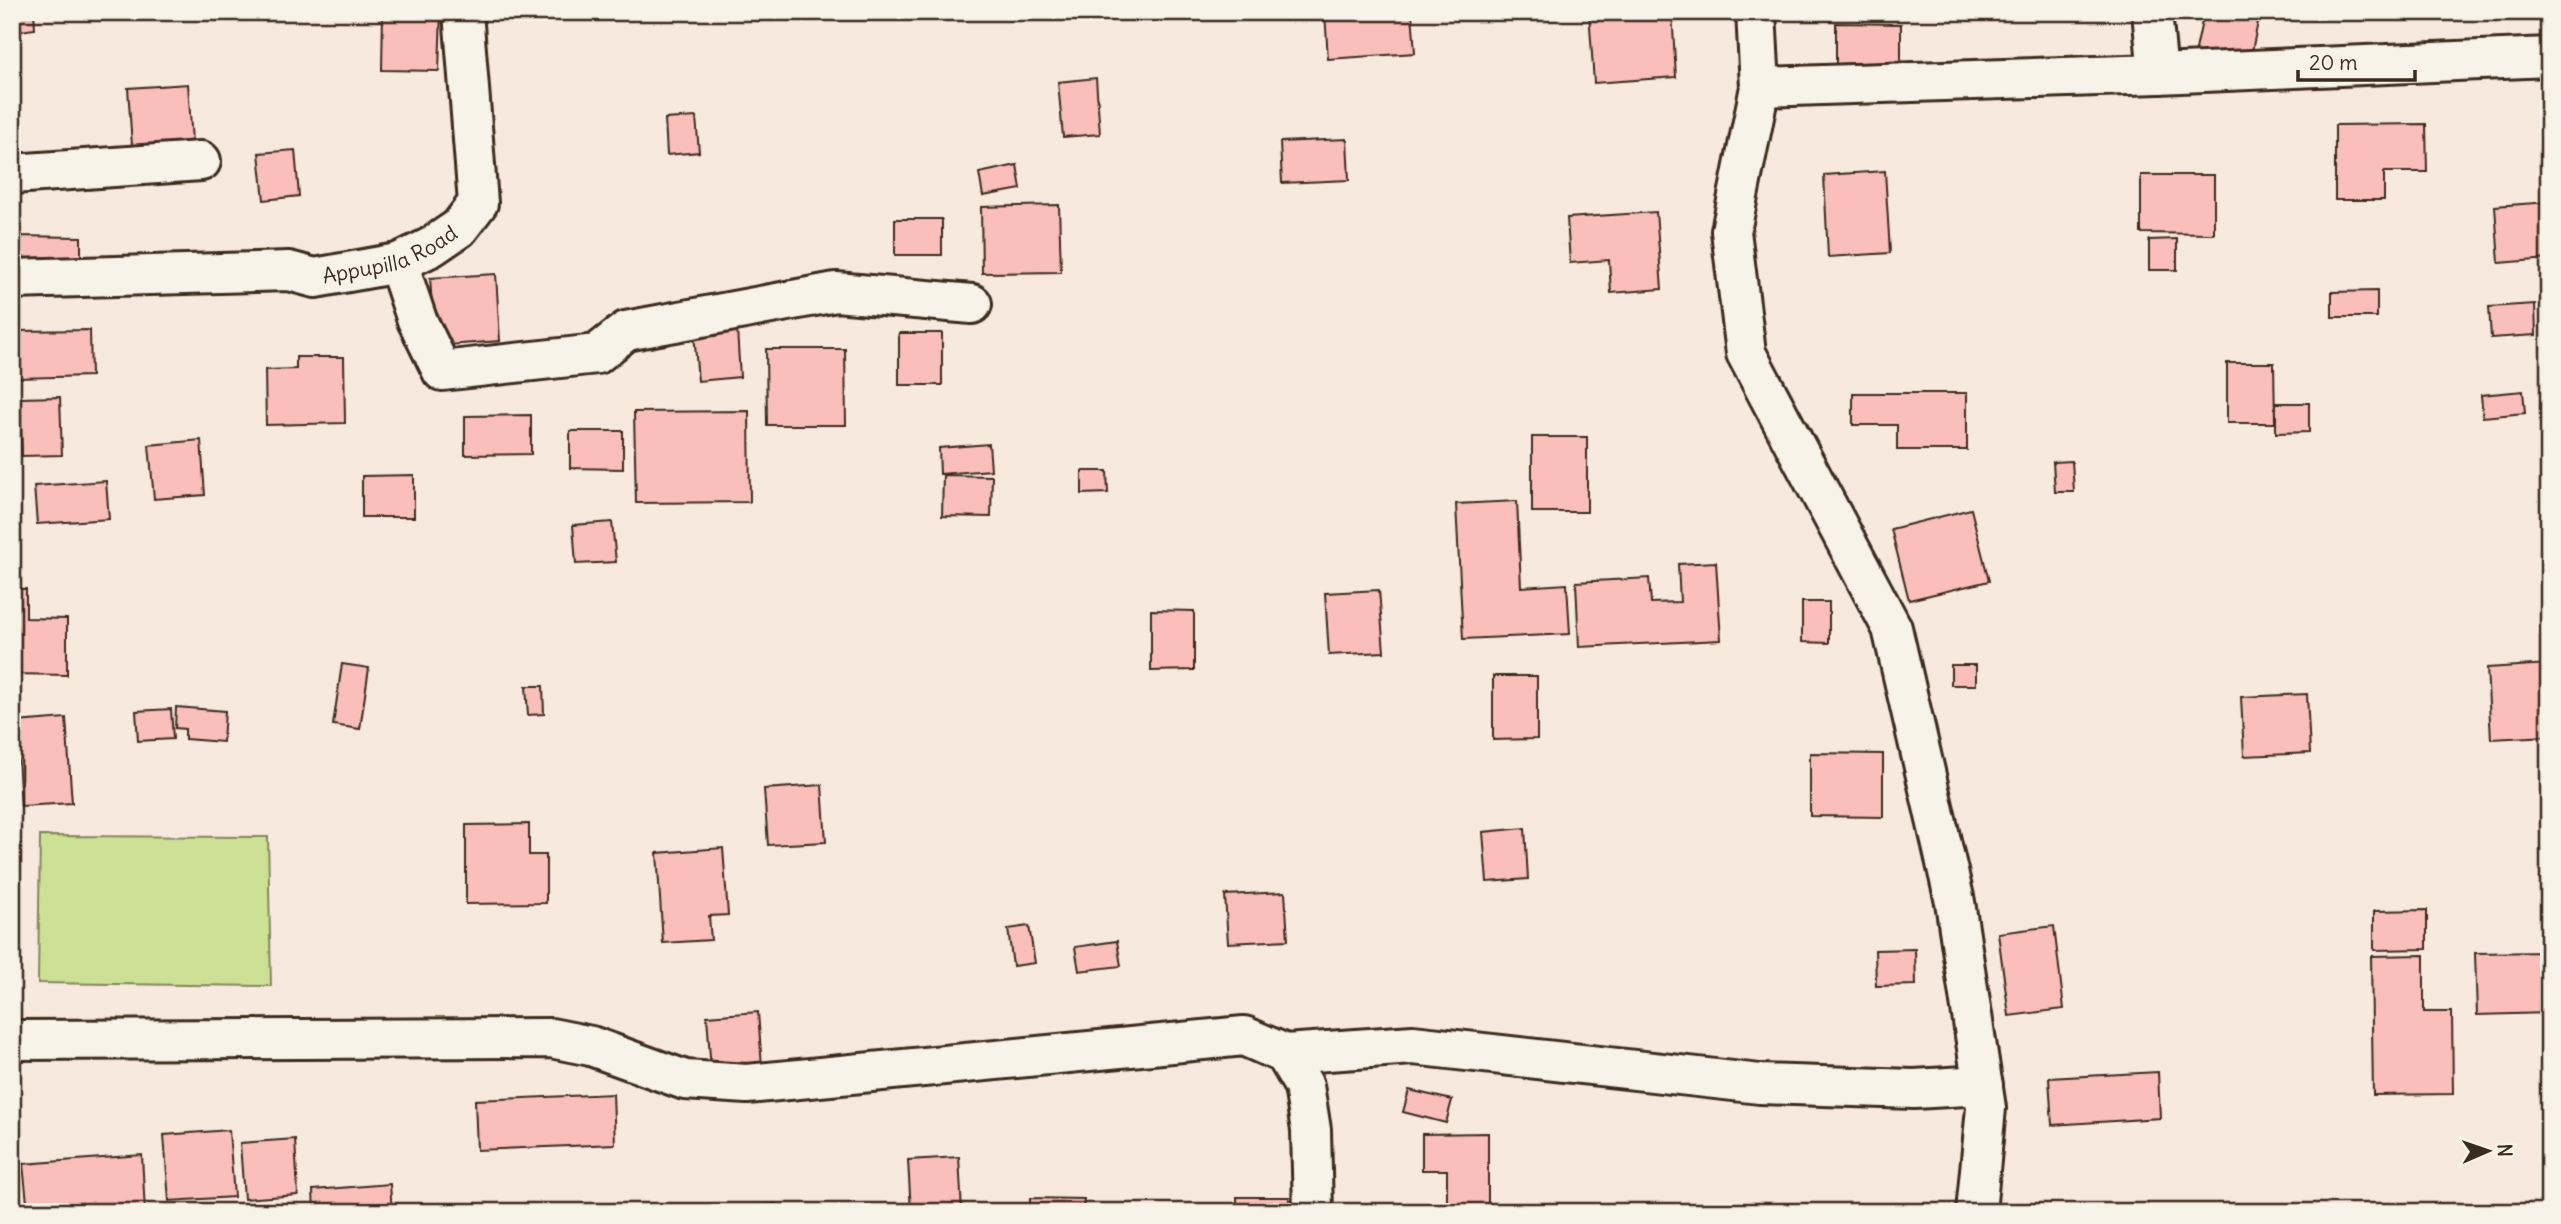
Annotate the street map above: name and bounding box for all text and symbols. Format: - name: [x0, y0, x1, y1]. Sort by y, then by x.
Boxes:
- scale bar: [2298, 38, 2416, 82]
- text: 20 m: [2309, 49, 2358, 76]
- street label: Appupilla Road: [320, 219, 462, 289]
- north arrow: [2452, 1116, 2522, 1186]
- text: N: [2493, 1143, 2517, 1157]

